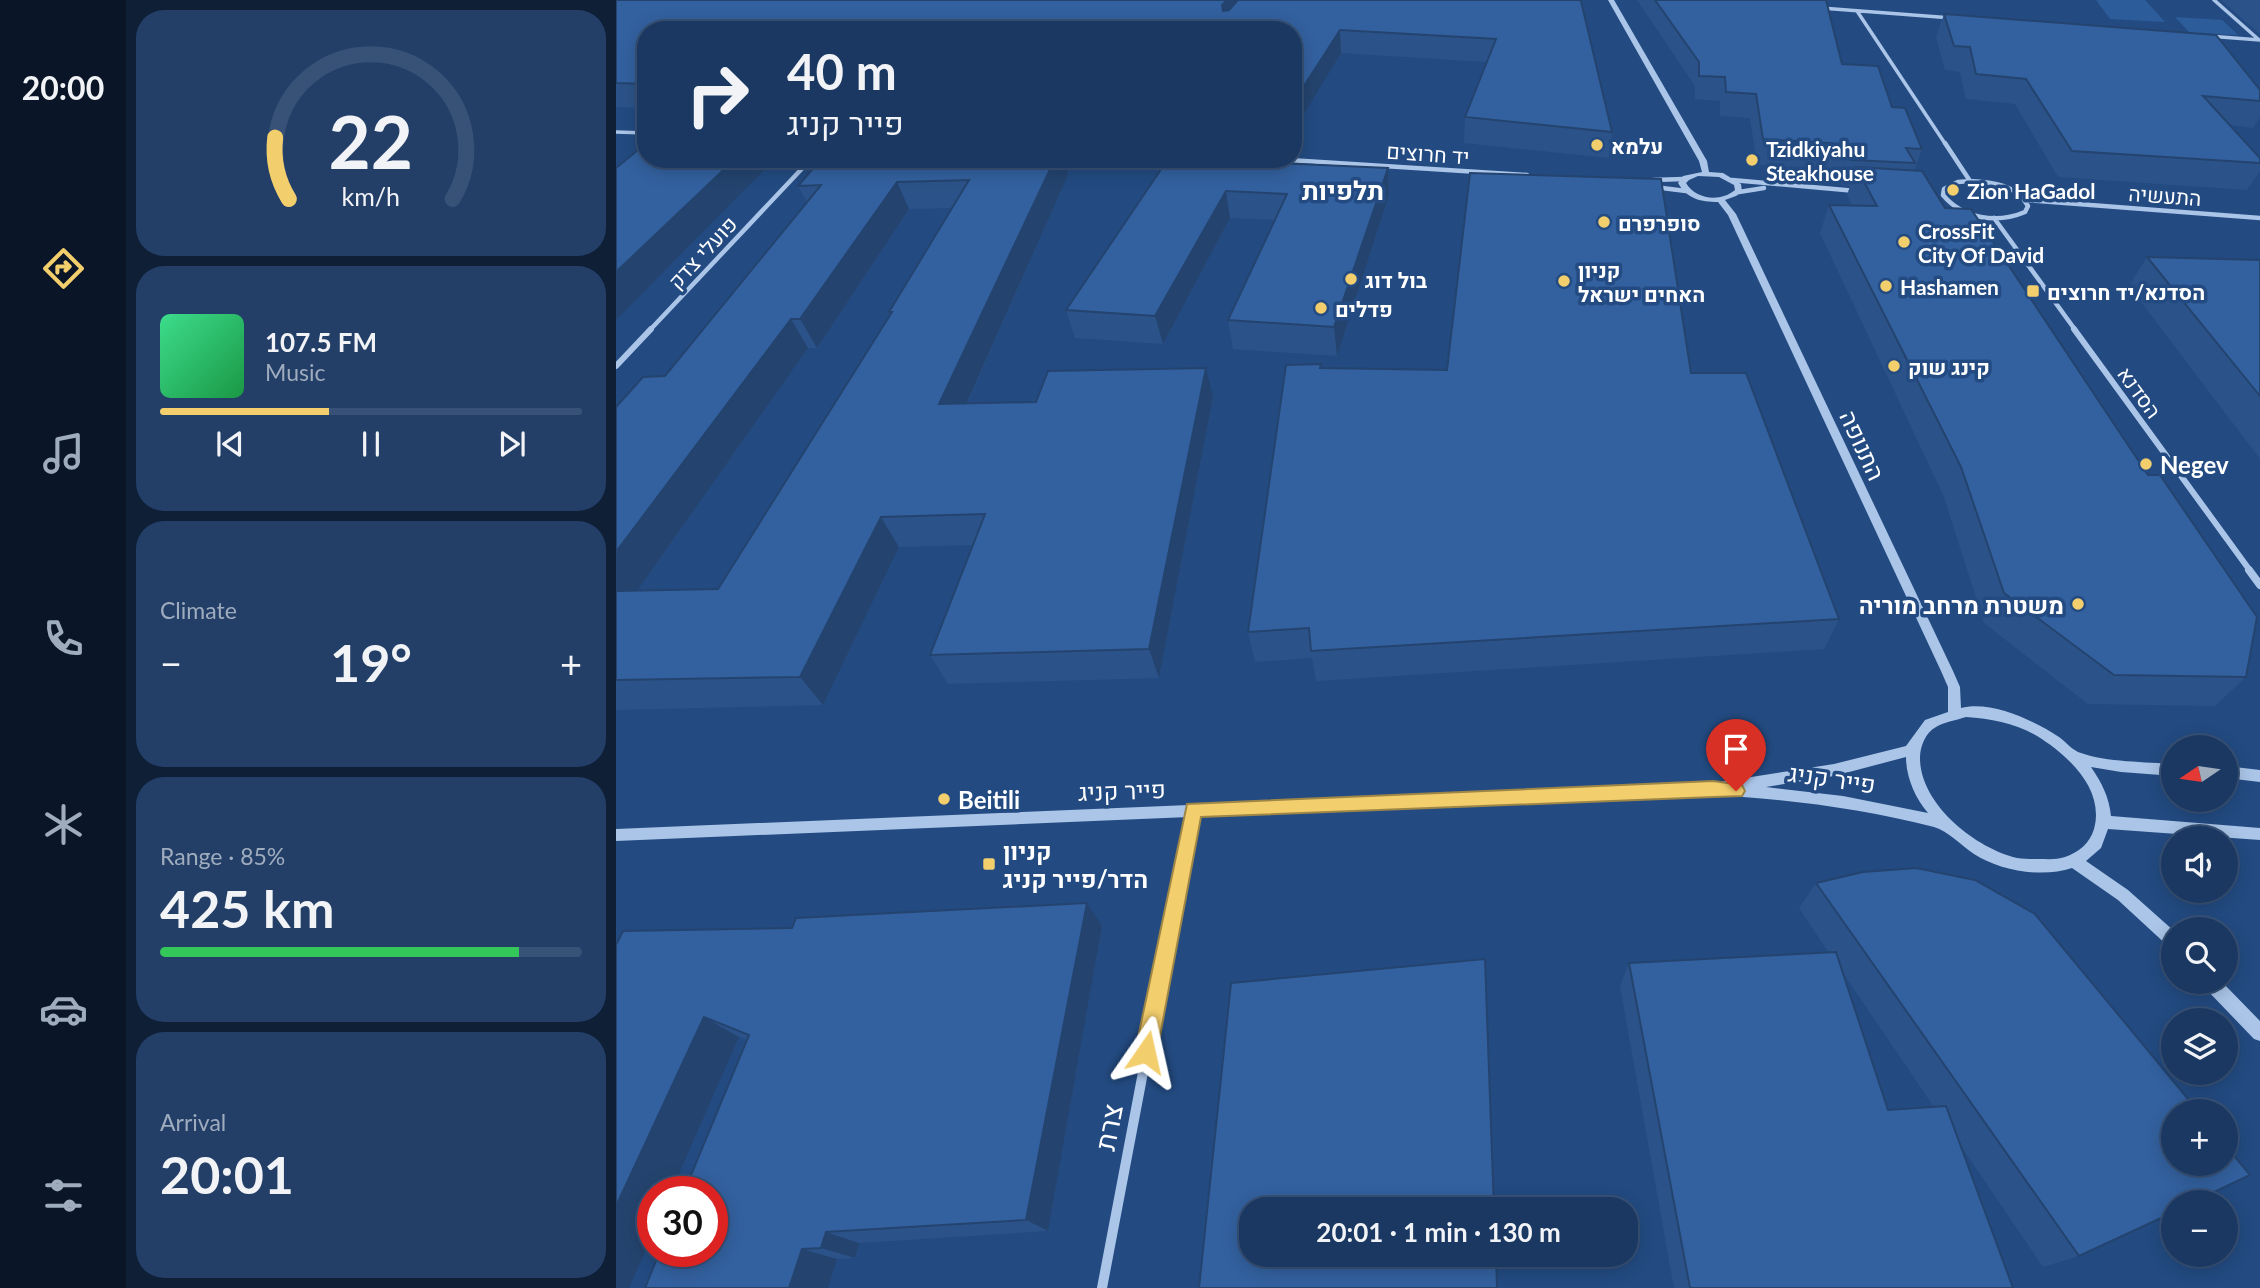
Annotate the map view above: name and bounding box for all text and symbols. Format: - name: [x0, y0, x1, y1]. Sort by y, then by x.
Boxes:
- text: 40 m: [787, 42, 897, 100]
- icon: right: [672, 49, 763, 140]
- text: 20:00: [22, 68, 104, 107]
- text: 22: [329, 97, 413, 185]
- text: פייר קניג: [787, 103, 904, 142]
- place label: עלמא: [1611, 133, 1663, 158]
- place label: Tzidkiyahu Steakhouse: [1766, 136, 1874, 185]
- marker: עלמא: [1589, 137, 1605, 153]
- street label: יד חרוצים: [1386, 138, 1470, 168]
- marker: Tzidkiyahu Steakhouse: [1744, 152, 1760, 168]
- district label: תלפיות: [1302, 174, 1384, 206]
- place label: Zion HaGadol: [1967, 178, 2095, 203]
- street label: התעשיה: [2128, 180, 2202, 210]
- text: km/h: [342, 181, 400, 211]
- marker: Zion HaGadol: [1945, 182, 1961, 198]
- place label: סופרפרם: [1618, 210, 1701, 235]
- street label: פועלי צדק: [662, 211, 742, 293]
- marker: סופרפרם: [1596, 214, 1612, 230]
- place label: CrossFit City Of David: [1918, 218, 2044, 267]
- marker: CrossFit City Of David: [1896, 234, 1912, 250]
- icon: directions: [39, 244, 88, 293]
- place label: קניון האחים ישראל: [1578, 257, 1705, 306]
- place label: בול דוג: [1365, 267, 1428, 292]
- marker: בול דוג: [1343, 271, 1359, 287]
- marker: קניון האחים ישראל: [1556, 273, 1572, 289]
- place label: Hashamen: [1900, 274, 1999, 299]
- marker: Hashamen: [1878, 278, 1894, 294]
- place label: הסדנא/יד חרוצים: [2047, 279, 2205, 304]
- marker: הסדנא/יד חרוצים: [2025, 283, 2041, 299]
- place label: פדלים: [1335, 296, 1393, 321]
- marker: פדלים: [1313, 300, 1329, 316]
- text: 107.5 FM: [265, 326, 377, 358]
- place label: קינג שוק: [1908, 354, 1990, 379]
- text: Music: [265, 358, 325, 386]
- marker: קינג שוק: [1886, 358, 1902, 374]
- street label: הסדנא: [2113, 361, 2167, 423]
- street label: התנופה: [1834, 405, 1892, 485]
- icon: previous: [211, 425, 249, 463]
- icon: pause: [352, 425, 390, 463]
- icon: next: [493, 425, 531, 463]
- icon: music: [39, 429, 88, 478]
- place label: Negev: [2160, 450, 2229, 479]
- marker: Negev: [2138, 456, 2154, 472]
- place label: משטרת מרחב מוריה: [1859, 590, 2064, 619]
- text: Climate: [160, 596, 237, 624]
- marker: משטרת מרחב מוריה: [2070, 596, 2086, 612]
- icon: phone: [39, 614, 88, 663]
- text: 19°: [330, 631, 412, 693]
- text: −: [160, 640, 182, 686]
- text: +: [560, 640, 582, 686]
- pin: [1706, 719, 1766, 791]
- icon: arrive: [1717, 730, 1755, 768]
- north arrow: [2161, 735, 2238, 812]
- map controls: [2161, 735, 2238, 1267]
- street label: פייר קניג: [1787, 758, 1877, 798]
- street label: פייר קניג: [1078, 774, 1166, 806]
- place label: Beitili: [958, 785, 1020, 814]
- marker: Beitili: [936, 791, 952, 807]
- icon: climate: [39, 800, 88, 849]
- button: sound: [2161, 826, 2238, 903]
- place label: קניון הדר/פייר קניג: [1003, 836, 1148, 893]
- text: Range · 85%: [160, 842, 285, 870]
- marker: קניון הדר/פייר קניג: [981, 856, 997, 872]
- text: 425 km: [160, 877, 334, 939]
- button: search: [2161, 917, 2238, 994]
- icon: car: [39, 985, 88, 1034]
- button: layers: [2161, 1008, 2238, 1085]
- position arrow: [1109, 1015, 1183, 1089]
- button: +: [2161, 1099, 2238, 1176]
- street label: צרת: [1087, 1101, 1129, 1153]
- text: Arrival: [160, 1108, 226, 1136]
- text: 20:01: [160, 1143, 294, 1205]
- icon: filters: [39, 1171, 88, 1220]
- speed limit sign: 30: [637, 1176, 728, 1267]
- button: −: [2161, 1190, 2238, 1267]
- text: 20:01 · 1 min · 130 m: [1316, 1216, 1561, 1248]

